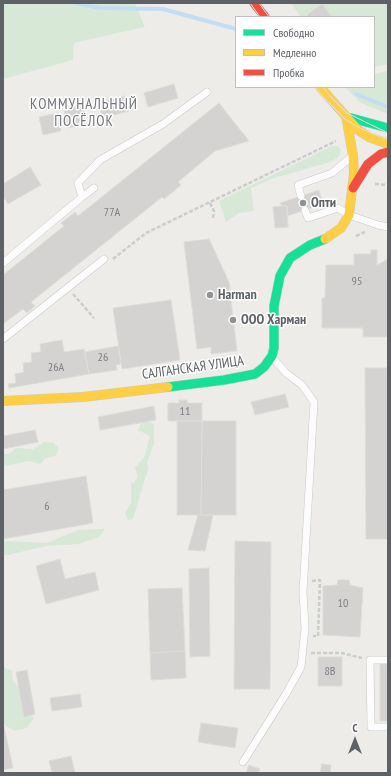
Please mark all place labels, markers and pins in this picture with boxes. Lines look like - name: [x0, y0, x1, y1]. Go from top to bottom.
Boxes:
- place label: Опти: [311, 195, 336, 211]
- marker: Опти: [298, 198, 308, 208]
- place label: Harman: [218, 287, 257, 303]
- marker: Harman: [205, 290, 215, 300]
- place label: ООО Харман: [241, 312, 306, 328]
- marker: ООО Харман: [228, 315, 238, 325]

